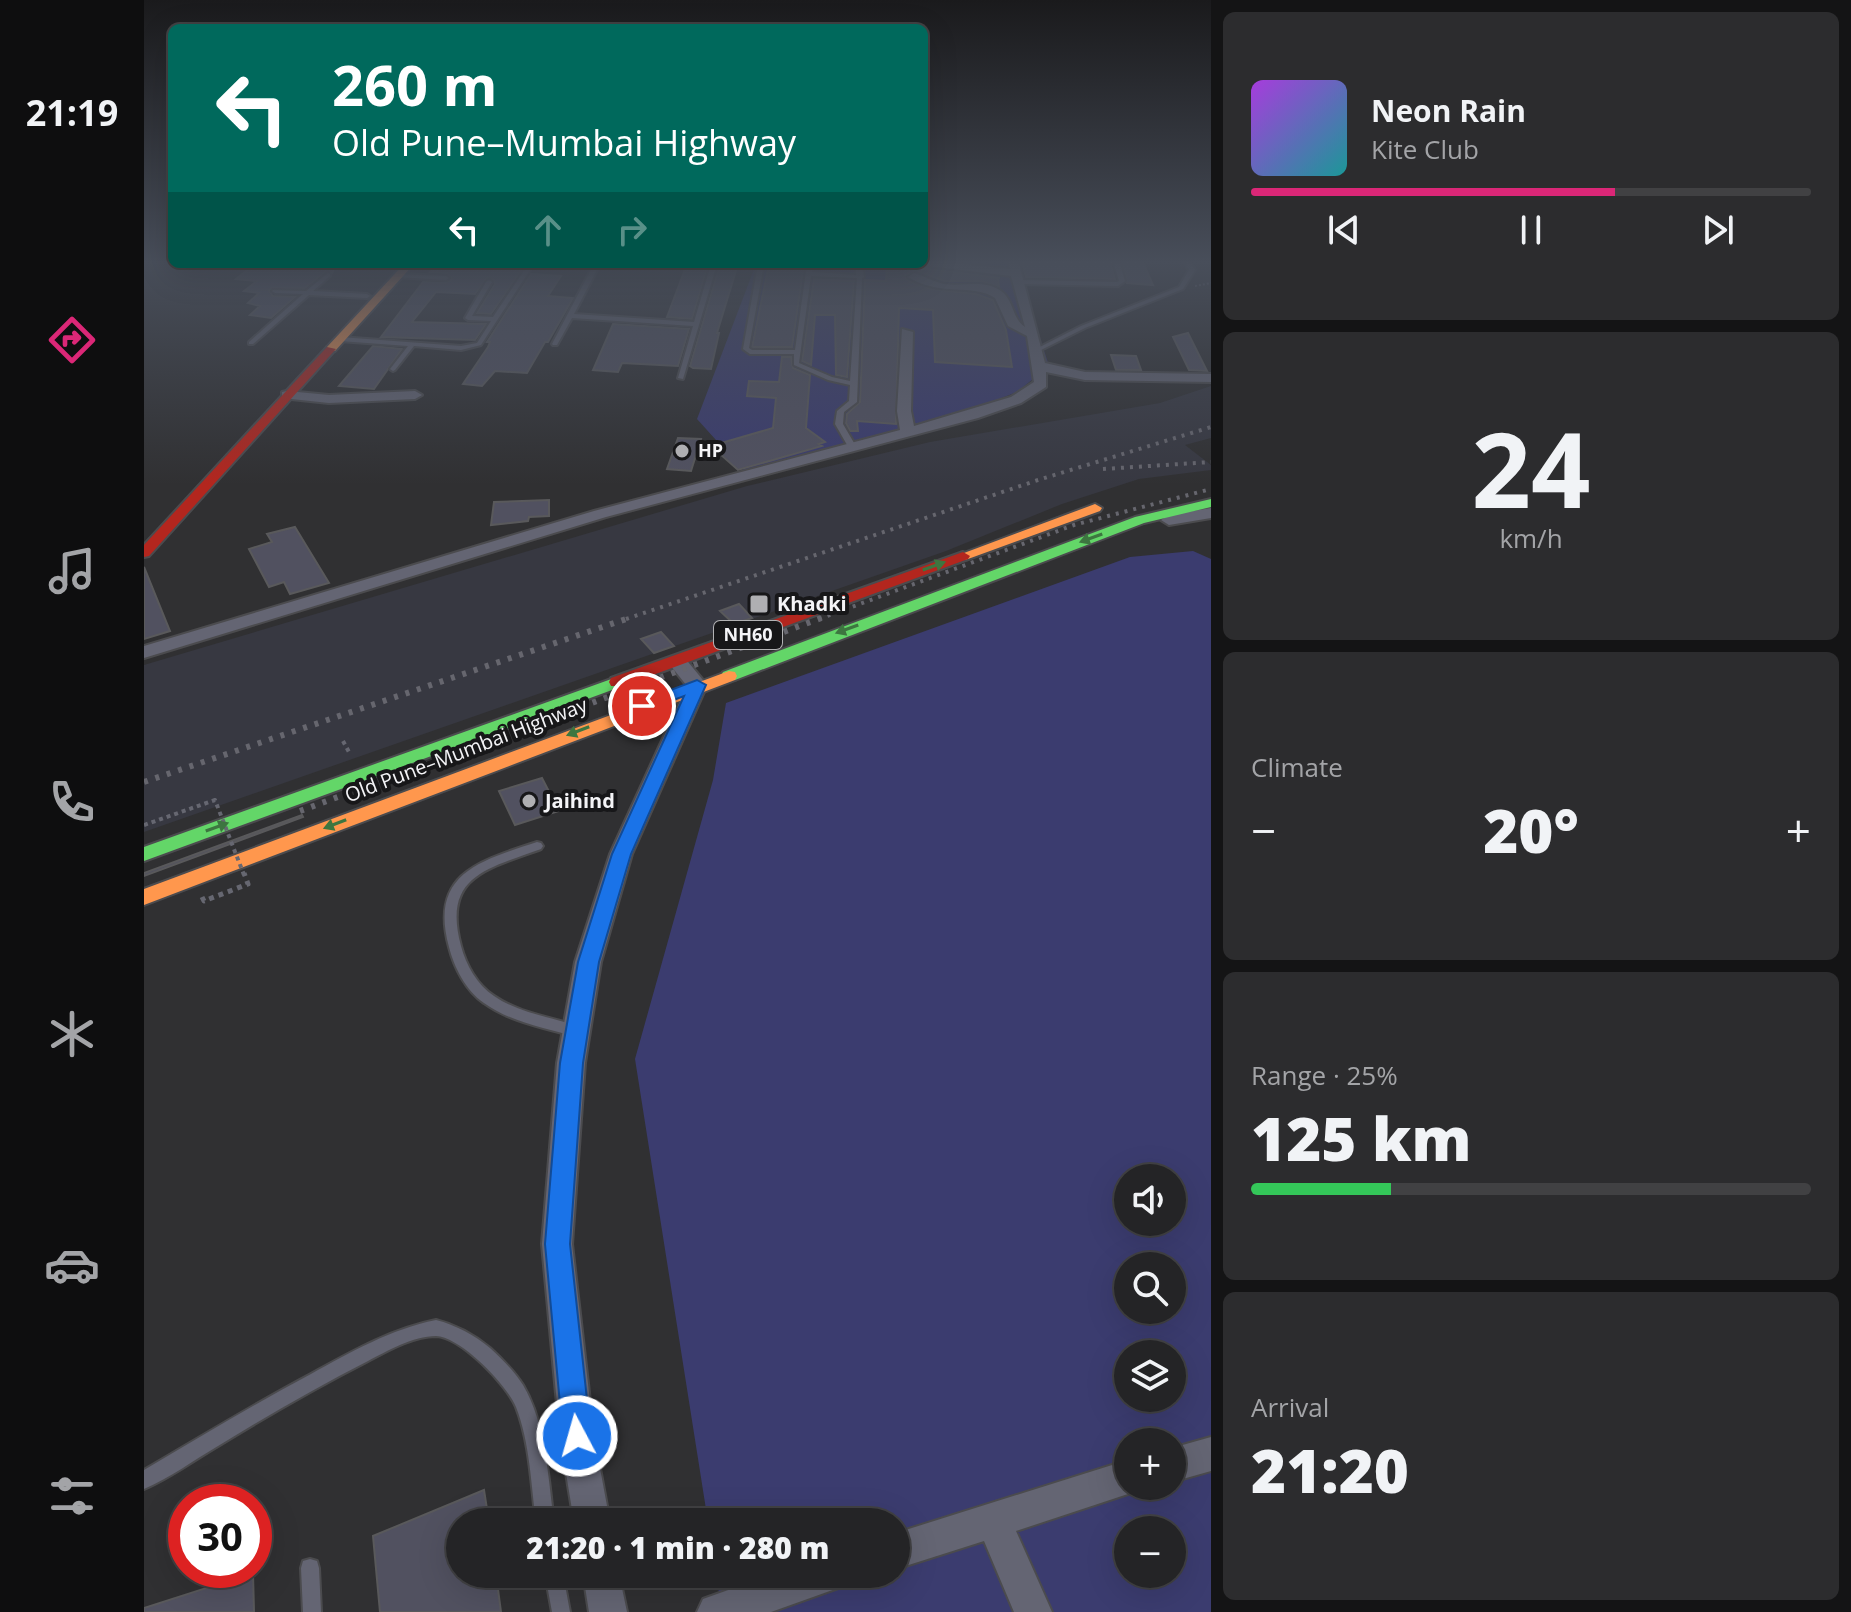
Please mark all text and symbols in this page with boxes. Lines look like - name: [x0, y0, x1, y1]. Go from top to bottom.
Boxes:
- text: 260 m: [332, 46, 498, 122]
- icon: left: [200, 56, 304, 160]
- text: 21:19: [26, 88, 118, 137]
- text: Neon Rain: [1371, 90, 1526, 131]
- text: Old Pune–Mumbai Highway: [332, 118, 796, 167]
- text: Kite Club: [1371, 131, 1479, 167]
- icon: left: [442, 208, 486, 252]
- icon: ahead: [526, 208, 570, 252]
- icon: right: [610, 208, 654, 252]
- icon: previous: [1322, 208, 1366, 252]
- icon: pause: [1509, 208, 1553, 252]
- icon: next: [1696, 208, 1740, 252]
- icon: directions: [44, 312, 100, 368]
- text: 24: [1472, 397, 1590, 538]
- place label: HP: [698, 438, 723, 462]
- marker: HP: [673, 442, 691, 460]
- text: km/h: [1499, 520, 1563, 556]
- one-way arrow: [1078, 532, 1102, 545]
- icon: music: [44, 543, 100, 599]
- one-way arrow: [922, 559, 946, 572]
- place label: Khadki: [777, 590, 847, 617]
- marker: Khadki: [748, 593, 770, 615]
- road number: NH60: [714, 621, 782, 649]
- one-way arrow: [835, 623, 859, 636]
- pin: [608, 672, 676, 740]
- icon: arrive: [620, 684, 664, 728]
- street label: Old Pune–Mumbai Highway: [341, 690, 592, 808]
- one-way arrow: [566, 725, 590, 738]
- text: Climate: [1251, 749, 1343, 785]
- icon: phone: [44, 774, 100, 830]
- place label: Jaihind: [543, 787, 615, 814]
- text: 20°: [1483, 789, 1579, 871]
- marker: Jaihind: [520, 792, 538, 810]
- text: −: [1251, 800, 1276, 860]
- text: +: [1786, 800, 1811, 860]
- one-way arrow: [323, 818, 347, 831]
- one-way arrow: [205, 820, 229, 833]
- icon: climate: [44, 1006, 100, 1062]
- text: Range · 25%: [1251, 1057, 1398, 1093]
- text: 125 km: [1251, 1097, 1472, 1179]
- map controls: [1114, 1164, 1186, 1588]
- button: sound: [1114, 1164, 1186, 1236]
- icon: car: [44, 1237, 100, 1293]
- button: search: [1114, 1252, 1186, 1324]
- button: layers: [1114, 1340, 1186, 1412]
- text: Arrival: [1251, 1389, 1329, 1425]
- position arrow: [535, 1394, 619, 1478]
- button: +: [1114, 1428, 1186, 1500]
- text: 21:20: [1251, 1429, 1409, 1511]
- icon: filters: [44, 1468, 100, 1524]
- speed limit sign: 30: [168, 1484, 272, 1588]
- button: −: [1114, 1516, 1186, 1588]
- text: 21:20 · 1 min · 280 m: [526, 1527, 830, 1568]

